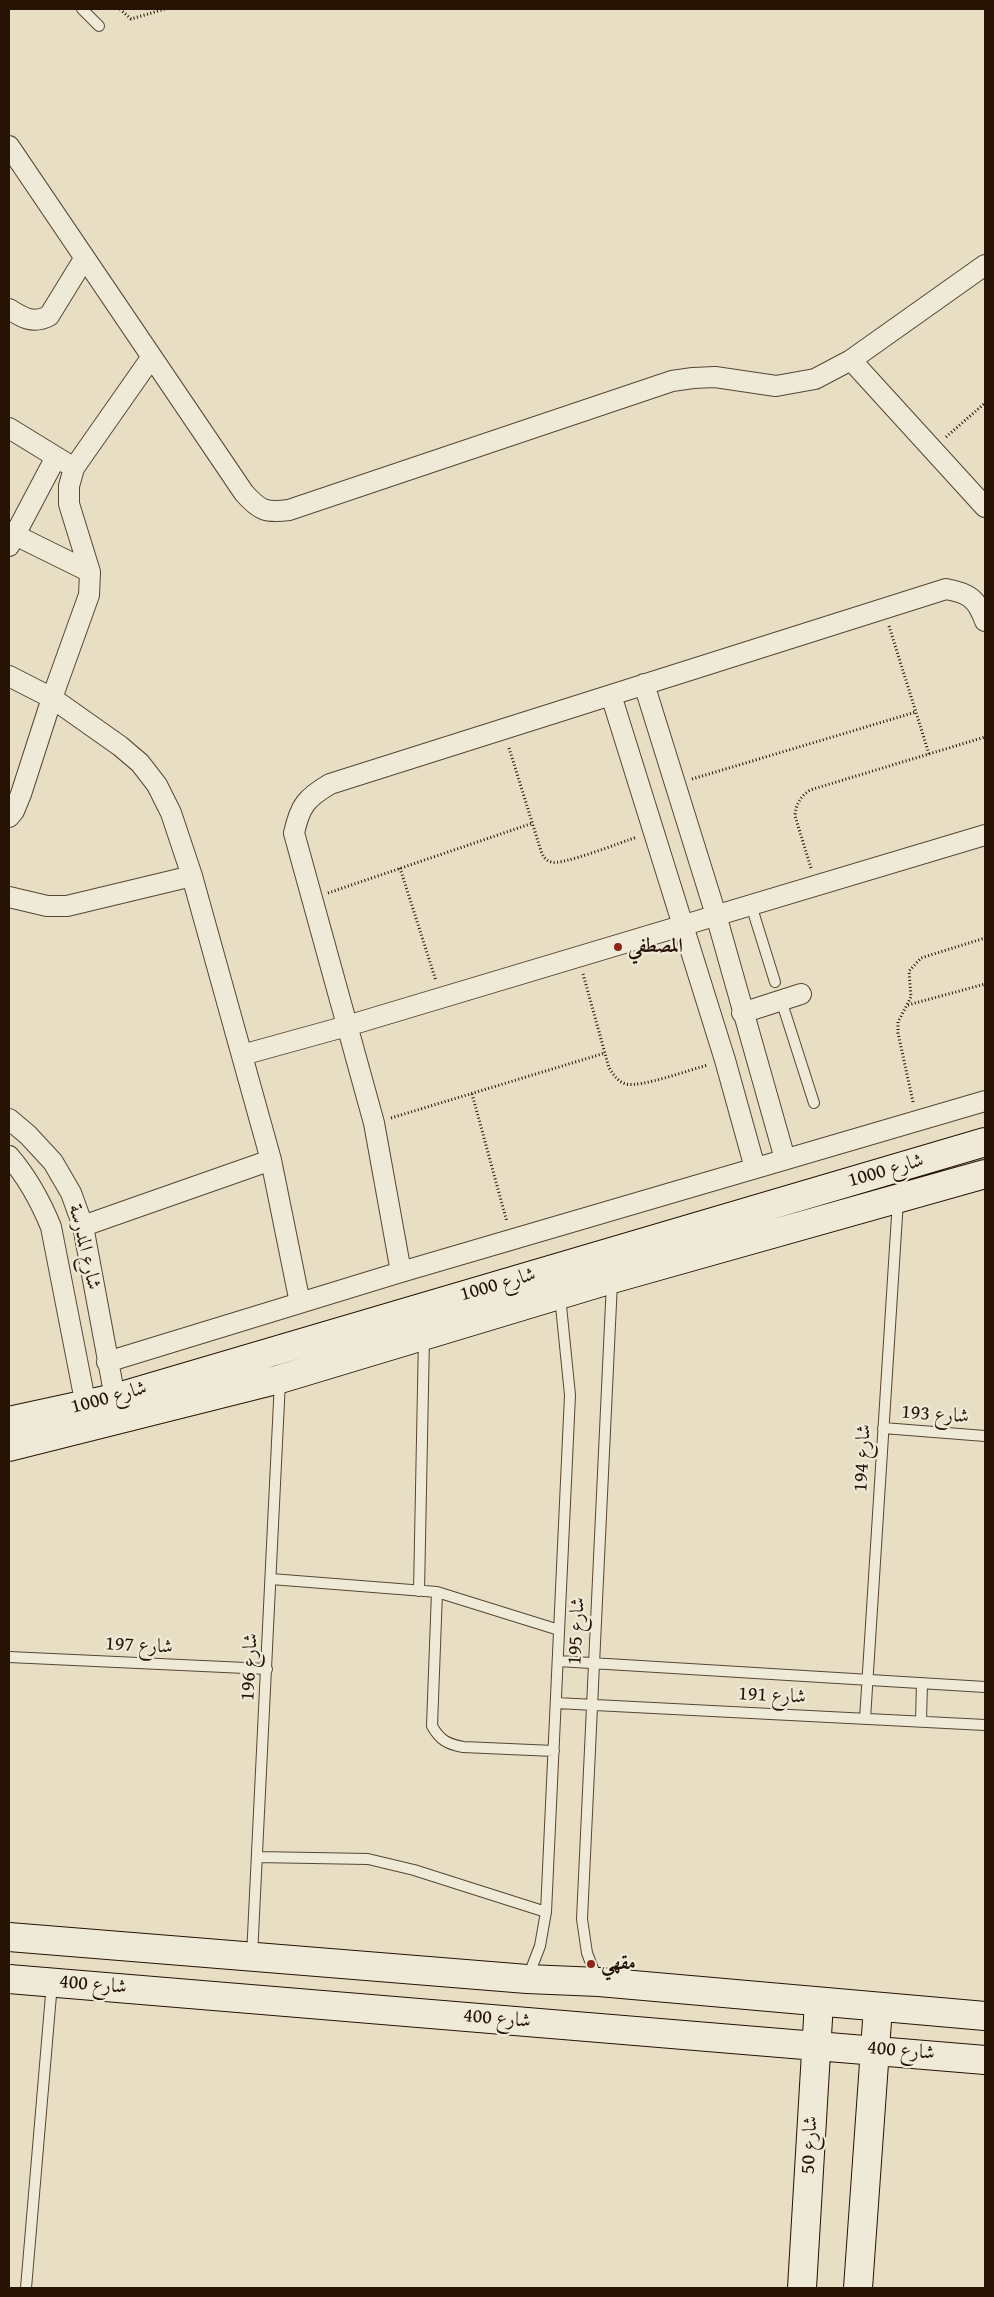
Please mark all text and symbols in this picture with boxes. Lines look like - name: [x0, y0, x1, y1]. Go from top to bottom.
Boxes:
- place label: المصطفي: [628, 935, 683, 959]
- marker: المصطفي: [612, 941, 624, 953]
- street label: شارع 1000: [845, 1149, 927, 1193]
- street label: شارع المدرسة: [63, 1202, 105, 1292]
- street label: شارع 1000: [457, 1263, 539, 1307]
- street label: شارع 1000: [68, 1376, 150, 1420]
- street label: شارع 193: [900, 1401, 970, 1429]
- street label: شارع 194: [849, 1423, 877, 1493]
- street label: شارع 195: [563, 1596, 591, 1666]
- street label: شارع 197: [104, 1632, 174, 1660]
- street label: شارع 196: [236, 1632, 264, 1702]
- street label: شارع 191: [737, 1682, 807, 1710]
- place label: مقهي: [601, 1952, 636, 1976]
- marker: مقهي: [585, 1958, 597, 1970]
- street label: شارع 400: [58, 1970, 128, 2000]
- street label: شارع 400: [462, 2004, 532, 2034]
- street label: شارع 400: [866, 2036, 936, 2066]
- street label: شارع 50: [796, 2115, 824, 2175]

